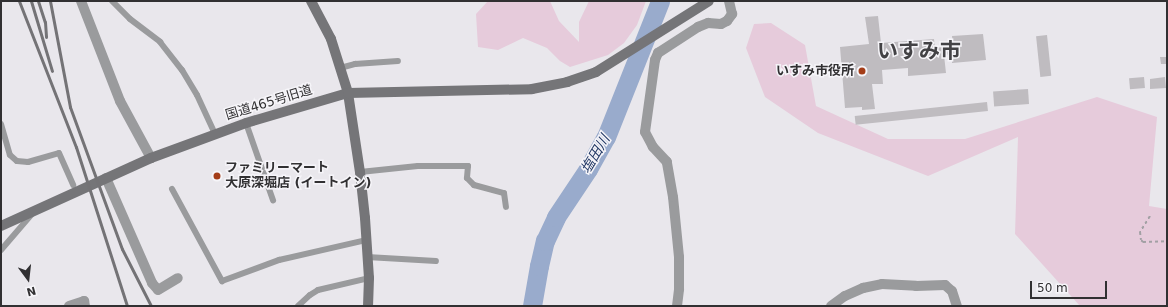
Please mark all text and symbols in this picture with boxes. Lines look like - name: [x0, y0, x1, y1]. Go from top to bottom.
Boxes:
- district label: いすみ市: [877, 38, 961, 64]
- place label: いすみ市役所: [776, 63, 854, 79]
- marker: いすみ市役所: [857, 66, 867, 76]
- street label: 国道465号旧道: [224, 82, 314, 124]
- water label: 塩田川: [577, 132, 613, 176]
- place label: ファミリーマート 大原深堀店 (イートイン): [225, 161, 371, 192]
- marker: ファミリーマート 大原深堀店 (イートイン): [212, 171, 222, 181]
- north arrow: [8, 259, 48, 299]
- scale bar: [1032, 273, 1109, 299]
- text: 50 m: [1037, 281, 1068, 295]
- text: N: [25, 284, 37, 299]

